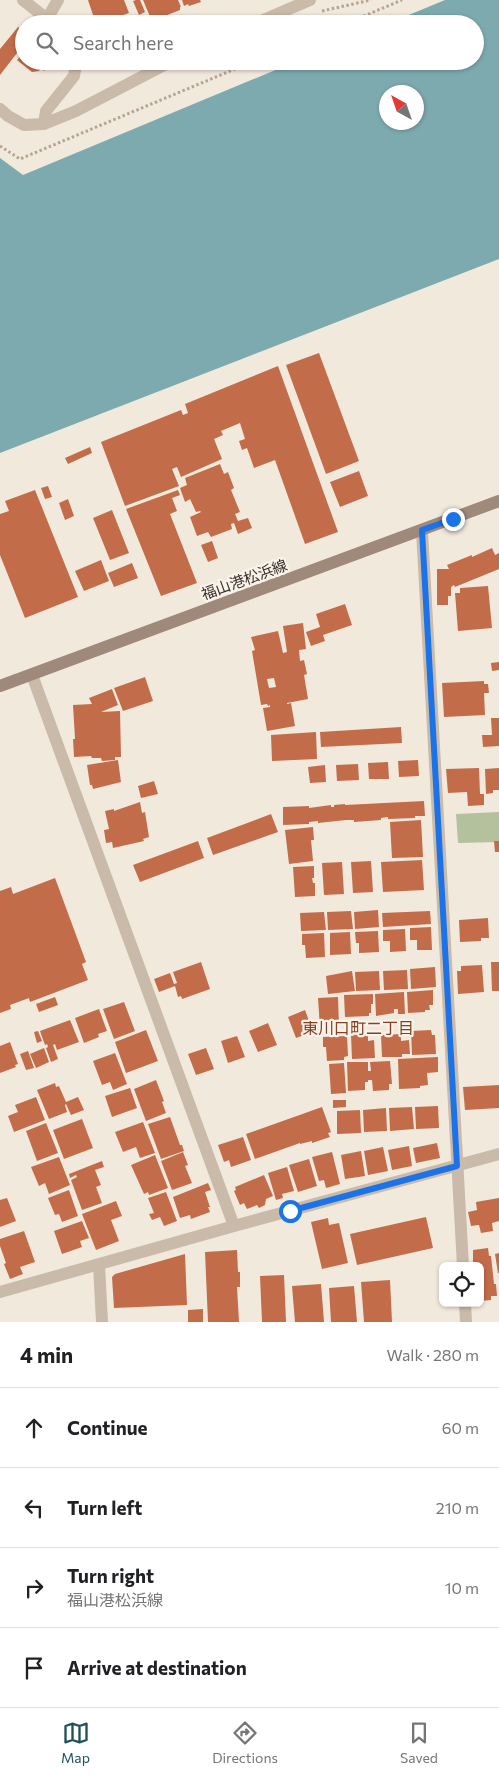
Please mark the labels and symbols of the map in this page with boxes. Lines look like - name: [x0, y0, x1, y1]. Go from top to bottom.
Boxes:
- north arrow: [379, 85, 424, 130]
- route end: [442, 508, 465, 531]
- street label: 福山港松浜線: [199, 555, 289, 603]
- district label: 東川口町二丁目: [302, 1018, 414, 1037]
- route start: [279, 1200, 302, 1223]

